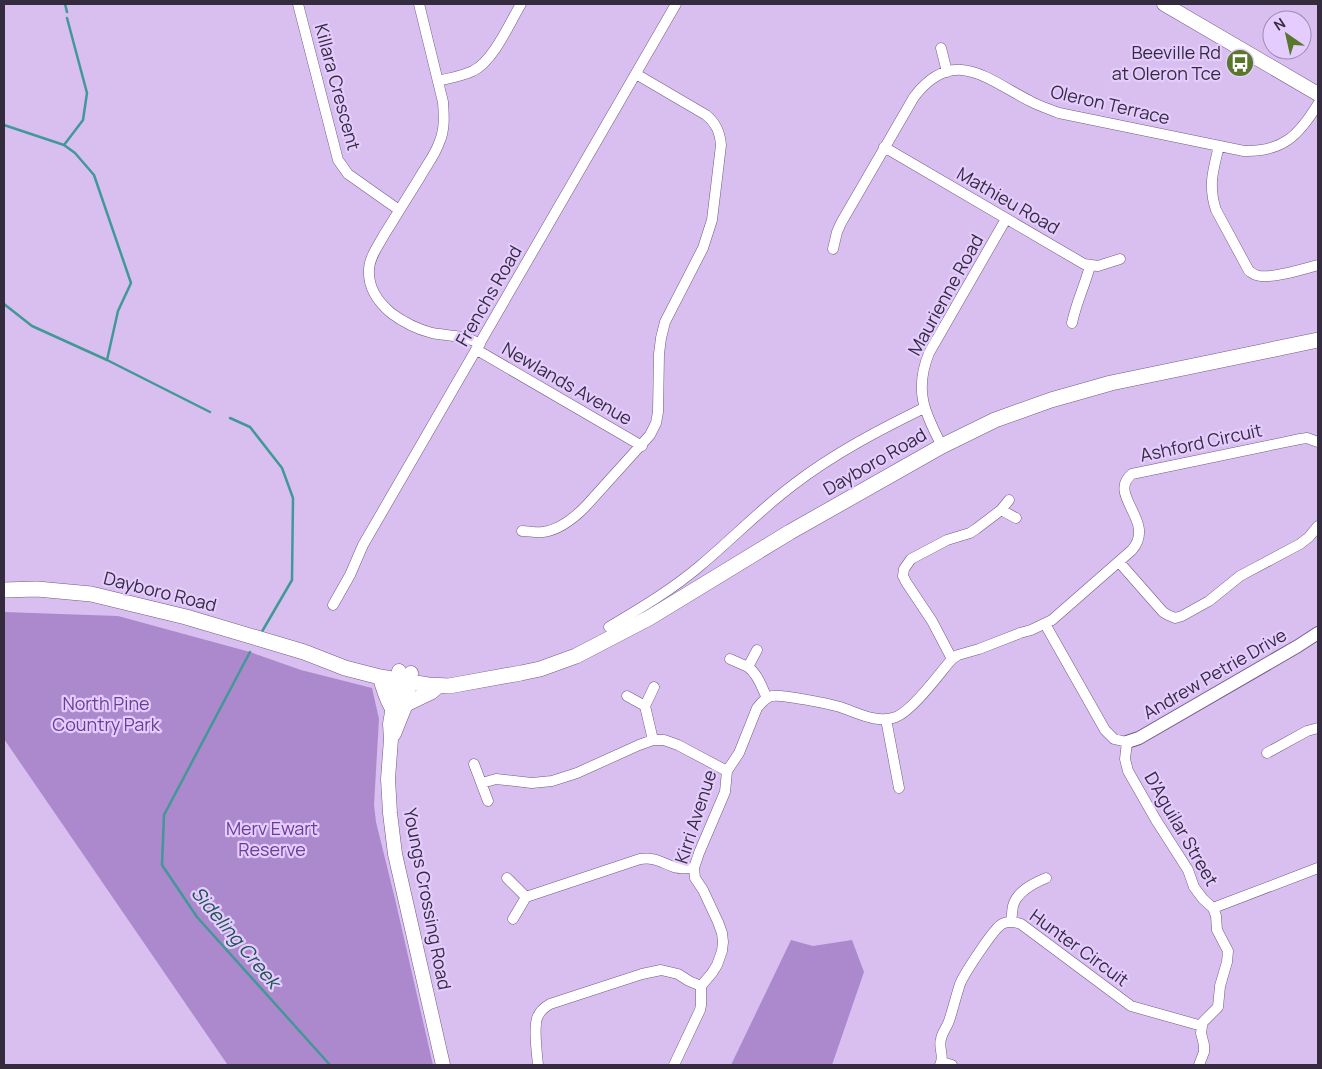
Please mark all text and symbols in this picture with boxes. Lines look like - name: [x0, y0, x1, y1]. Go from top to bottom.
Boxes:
- north arrow: [1262, 10, 1312, 60]
- text: N: [1270, 13, 1289, 34]
- street label: Killara Crescent: [310, 21, 366, 153]
- place label: Beeville Rd at Oleron Tce: [1112, 40, 1221, 85]
- bus stop icon: Beeville Rd at Oleron Tce: [1225, 48, 1255, 78]
- street label: Oleron Terrace: [1048, 79, 1172, 129]
- street label: Mathieu Road: [953, 161, 1064, 239]
- street label: Maurienne Road: [902, 230, 988, 359]
- street label: Frenchs Road: [450, 241, 527, 350]
- street label: Newlands Avenue: [498, 336, 637, 430]
- street label: Ashford Circuit: [1138, 417, 1264, 467]
- street label: Dayboro Road: [818, 422, 931, 500]
- street label: Dayboro Road: [101, 565, 219, 617]
- street label: Andrew Petrie Drive: [1138, 622, 1291, 724]
- park label: North Pine Country Park: [52, 691, 161, 736]
- street label: Kirri Avenue: [669, 767, 721, 867]
- street label: D'Aguilar Street: [1140, 767, 1224, 890]
- street label: Youngs Crossing Road: [399, 806, 457, 992]
- park label: Merv Ewart Reserve: [226, 816, 318, 861]
- water label: Sideling Creek: [186, 881, 288, 995]
- street label: Hunter Circuit: [1025, 903, 1134, 991]

